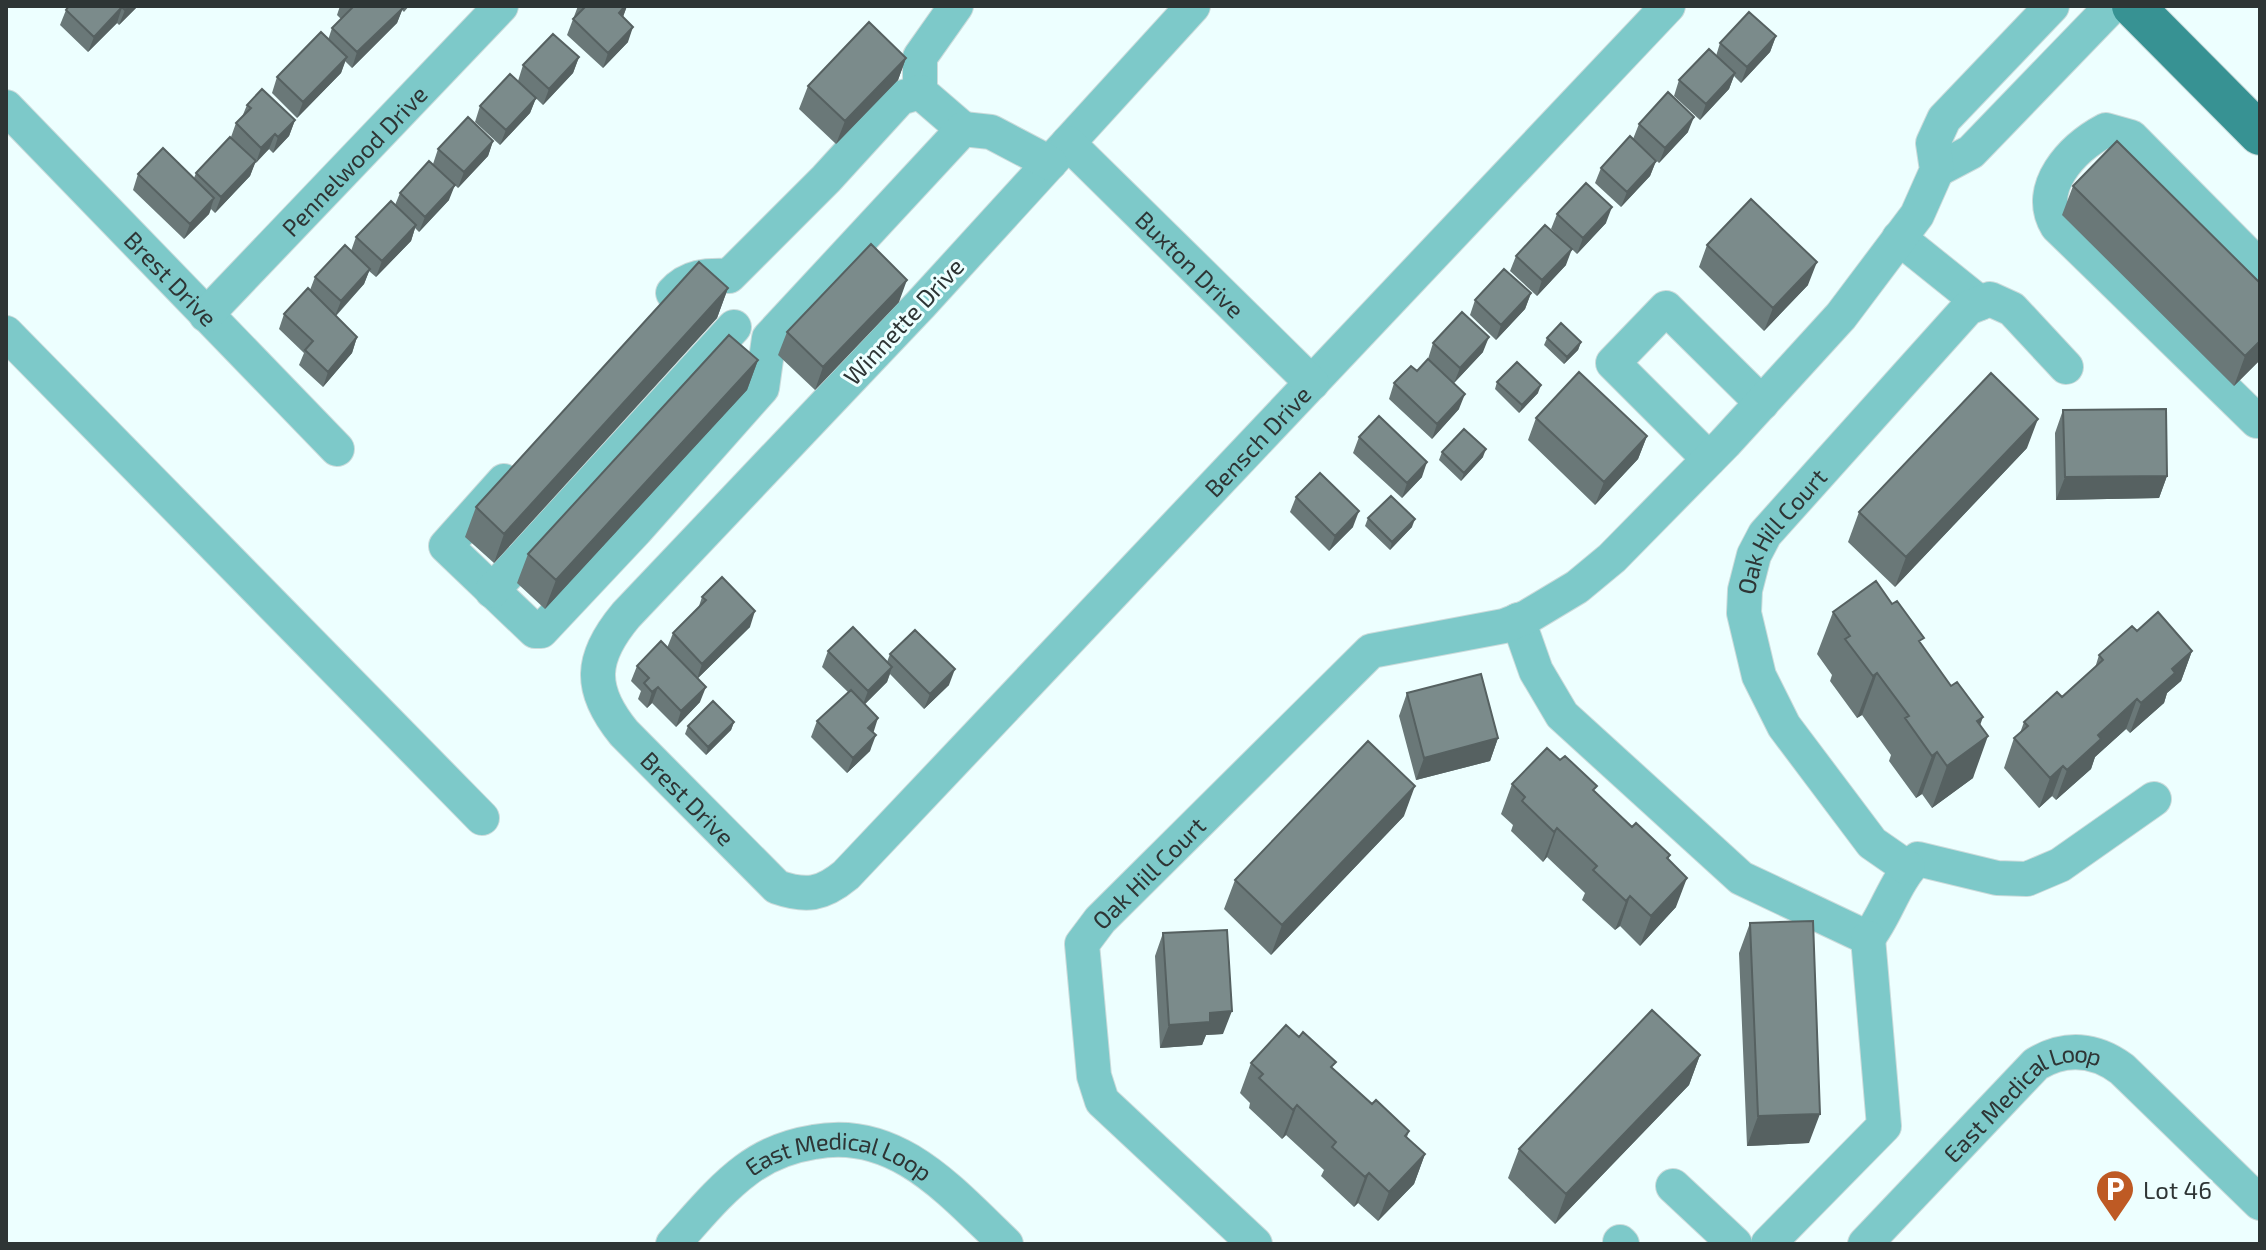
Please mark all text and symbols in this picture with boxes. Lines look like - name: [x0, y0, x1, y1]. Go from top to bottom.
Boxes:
- street label: Pennelwood Drive: [275, 79, 432, 242]
- street label: Buxton Drive: [1130, 204, 1251, 323]
- street label: Brest Drive: [119, 225, 224, 332]
- street label: Winnette Drive: [837, 252, 969, 390]
- street label: Bensch Drive: [1198, 379, 1316, 502]
- street label: Oak Hill Court: [1730, 462, 1832, 597]
- street label: Brest Drive: [636, 745, 741, 851]
- street label: Oak Hill Court: [1086, 810, 1211, 934]
- street label: East Medical Loop: [1937, 1037, 2106, 1167]
- text: East Medical Loop: [739, 1125, 938, 1186]
- street label: East Medical Loop: [739, 1163, 937, 1195]
- parking icon: Lot 46: [2094, 1168, 2136, 1223]
- place label: Lot 46: [2143, 1175, 2212, 1204]

